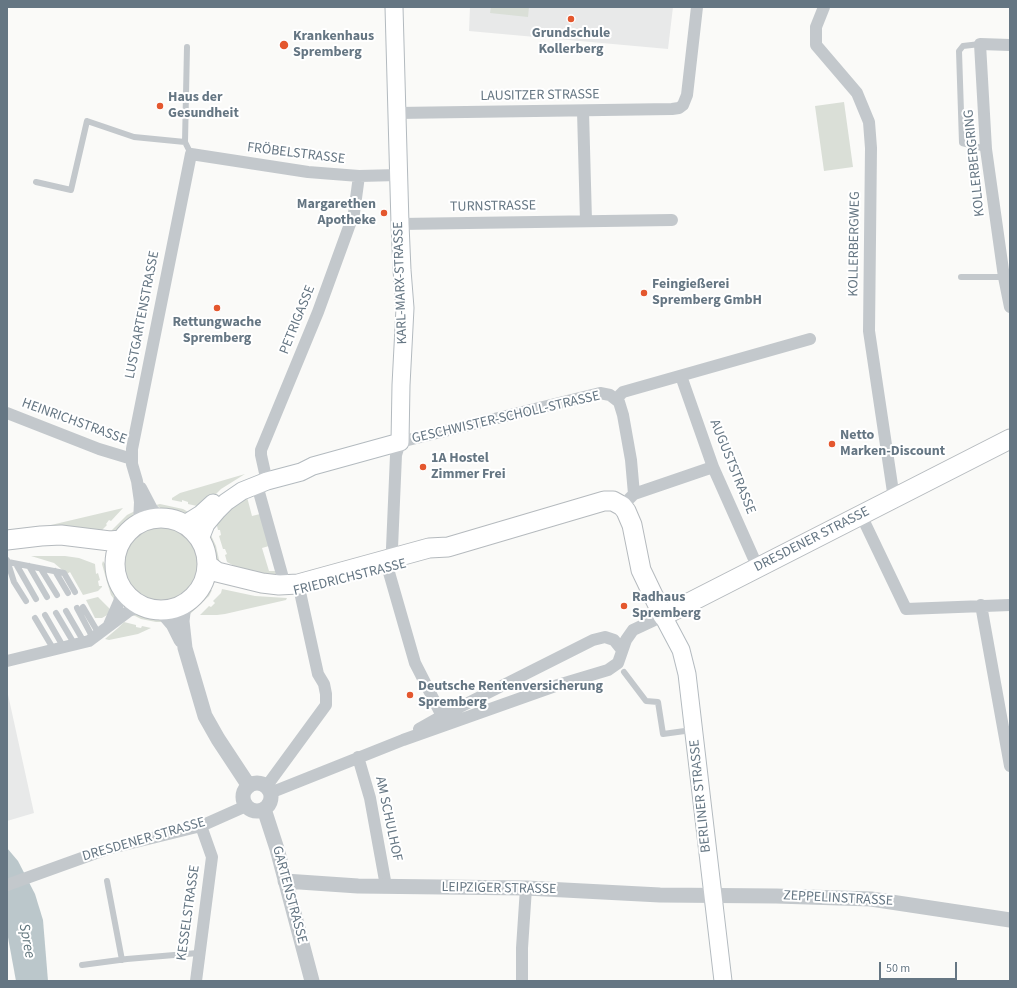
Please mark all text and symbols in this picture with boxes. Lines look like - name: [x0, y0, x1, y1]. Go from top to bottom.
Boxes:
- marker: Grundschule Kollerberg: [566, 14, 576, 24]
- place label: Grundschule Kollerberg: [532, 26, 610, 58]
- place label: Krankenhaus Spremberg: [293, 29, 374, 62]
- marker: Krankenhaus Spremberg: [278, 39, 290, 51]
- street label: LAUSITZER STRASSE: [480, 87, 600, 105]
- place label: Haus der Gesundheit: [168, 90, 239, 122]
- marker: Haus der Gesundheit: [155, 101, 165, 111]
- street label: KOLLERBERGRING: [961, 109, 989, 217]
- street label: FRÖBELSTRASSE: [246, 140, 346, 168]
- street label: KOLLERBERGWEG: [846, 191, 864, 297]
- place label: Margarethen Apotheke: [297, 197, 376, 230]
- street label: TURNSTRASSE: [450, 198, 536, 216]
- marker: Margarethen Apotheke: [379, 208, 389, 218]
- street label: KARL-MARX-STRASSE: [390, 221, 412, 345]
- street label: LUSTGARTENSTRASSE: [122, 250, 164, 380]
- place label: Feingießerei Spremberg GmbH: [652, 277, 762, 310]
- street label: PETRIGASSE: [277, 283, 319, 357]
- marker: Feingießerei Spremberg GmbH: [639, 288, 649, 298]
- marker: Rettungwache Spremberg: [212, 303, 222, 313]
- place label: Rettungwache Spremberg: [172, 315, 262, 348]
- street label: GESCHWISTER-SCHOLL-STRASSE: [410, 388, 602, 448]
- street label: HEINRICHSTRASSE: [19, 395, 129, 449]
- street label: AUGUSTSTRASSE: [705, 417, 759, 517]
- place label: Netto Marken-Discount: [840, 428, 945, 460]
- marker: Netto Marken-Discount: [827, 439, 837, 449]
- place label: 1A Hostel Zimmer Frei: [431, 451, 506, 484]
- marker: 1A Hostel Zimmer Frei: [418, 462, 428, 472]
- street label: DRESDENER STRASSE: [752, 504, 872, 576]
- street label: FRIEDRICHSTRASSE: [292, 556, 408, 600]
- place label: Radhaus Spremberg: [632, 590, 701, 622]
- marker: Radhaus Spremberg: [619, 601, 629, 611]
- place label: Deutsche Rentenversicherung Spremberg: [418, 679, 603, 712]
- marker: Deutsche Rentenversicherung Spremberg: [405, 690, 415, 700]
- street label: BERLINER STRASSE: [687, 739, 715, 853]
- street label: AM SCHULHOF: [371, 775, 405, 863]
- street label: DRESDENER STRASSE: [81, 814, 207, 866]
- street label: GARTENSTRASSE: [268, 844, 310, 946]
- street label: KESSELSTRASSE: [174, 864, 204, 962]
- street label: LEIPZIGER STRASSE: [441, 880, 557, 898]
- street label: ZEPPELINSTRASSE: [783, 888, 893, 910]
- water label: Spree: [14, 922, 38, 960]
- scale bar: [881, 954, 959, 980]
- text: 50 m: [886, 960, 910, 977]

